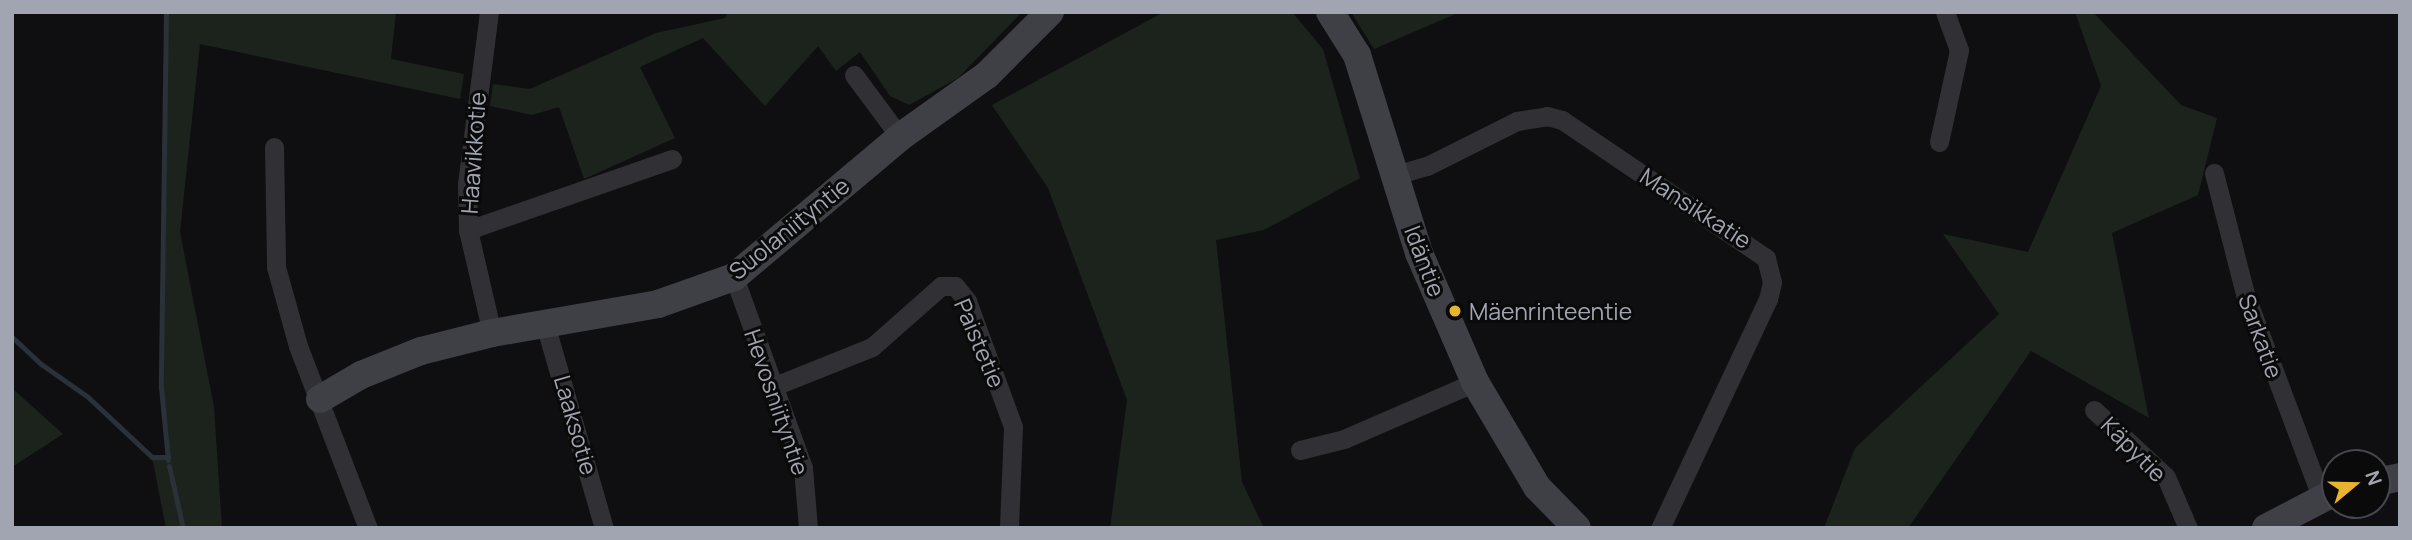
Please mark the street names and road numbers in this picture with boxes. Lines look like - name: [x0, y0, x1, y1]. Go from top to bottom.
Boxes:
- street label: Haavikkotie: [455, 91, 491, 215]
- street label: Mansikkatie: [1635, 162, 1757, 254]
- street label: Suolaniityntie: [723, 171, 855, 285]
- street label: Idäntie: [1399, 222, 1451, 300]
- street label: Sarkatie: [2233, 290, 2289, 382]
- street label: Paistetie: [949, 294, 1011, 392]
- street label: Hevosniityntie: [739, 325, 815, 479]
- street label: Laaksotie: [549, 372, 603, 478]
- street label: Käpytie: [2096, 411, 2172, 487]

